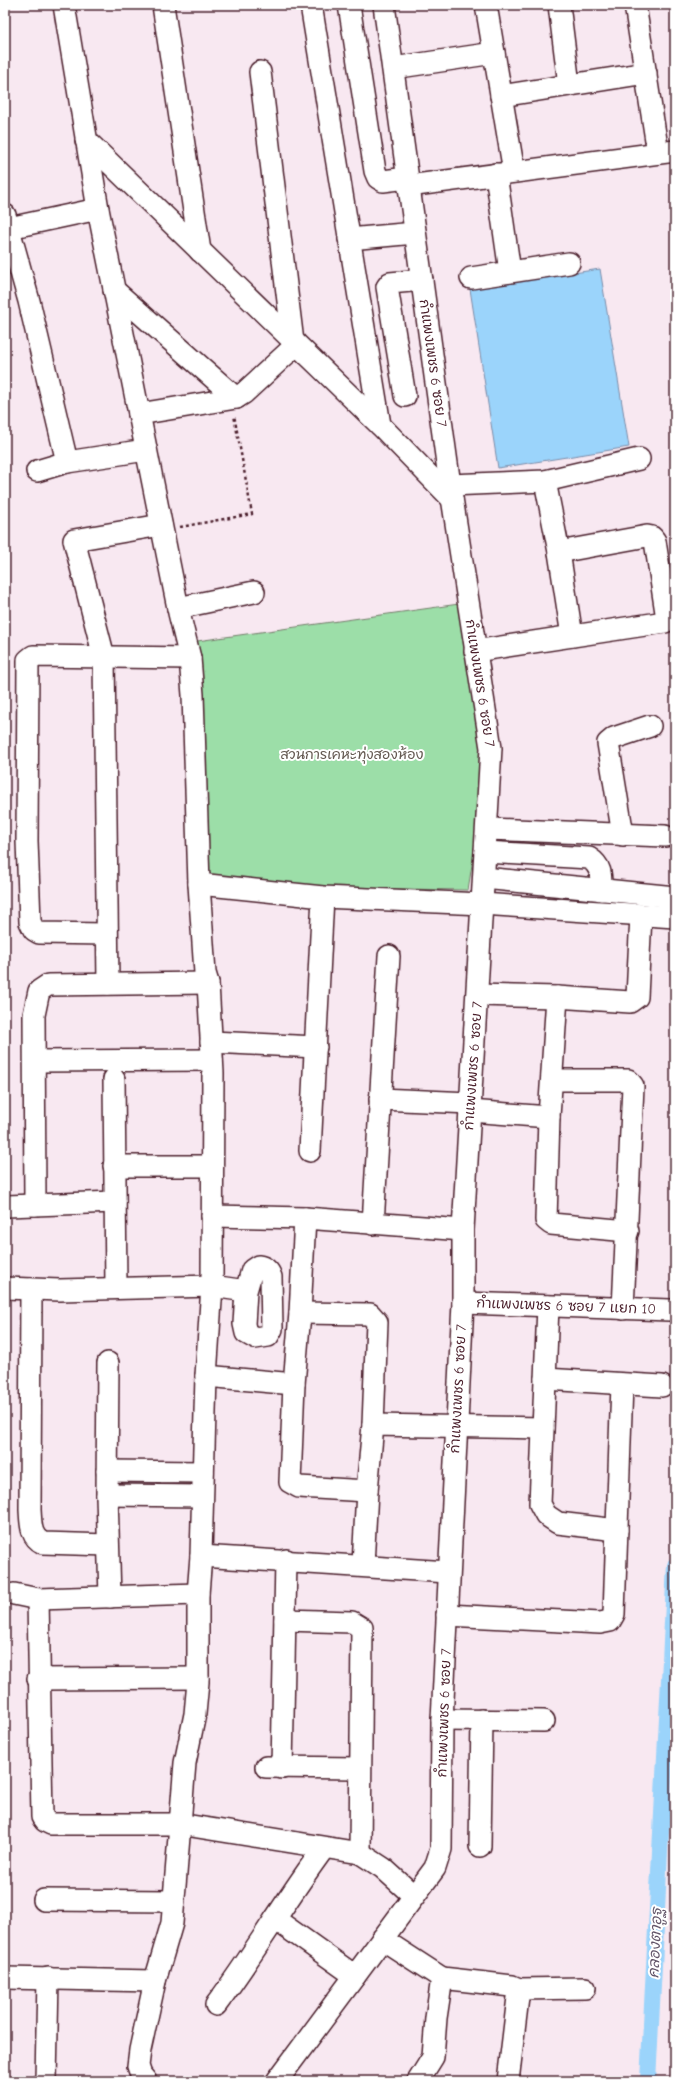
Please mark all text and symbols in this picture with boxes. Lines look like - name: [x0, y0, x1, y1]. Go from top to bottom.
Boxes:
- street label: กำแพงเพชร 6 ซอย 7: [416, 298, 450, 429]
- street label: กำแพงเพชร 6 ซอย 7: [461, 618, 499, 748]
- park label: สวนการเคหะทุ่งสองห้อง: [280, 746, 424, 764]
- street label: กำแพงเพชร 6 ซอย 7: [460, 1001, 486, 1131]
- street label: กำแพงเพชร 6 ซอย 7 แยก 10: [476, 1294, 656, 1318]
- street label: กำแพงเพชร 6 ซอย 7: [446, 1324, 470, 1454]
- street label: กำแพงเพชร 6 ซอย 7: [433, 1648, 455, 1778]
- water label: คลองตาอูฐ: [644, 1905, 668, 1979]

